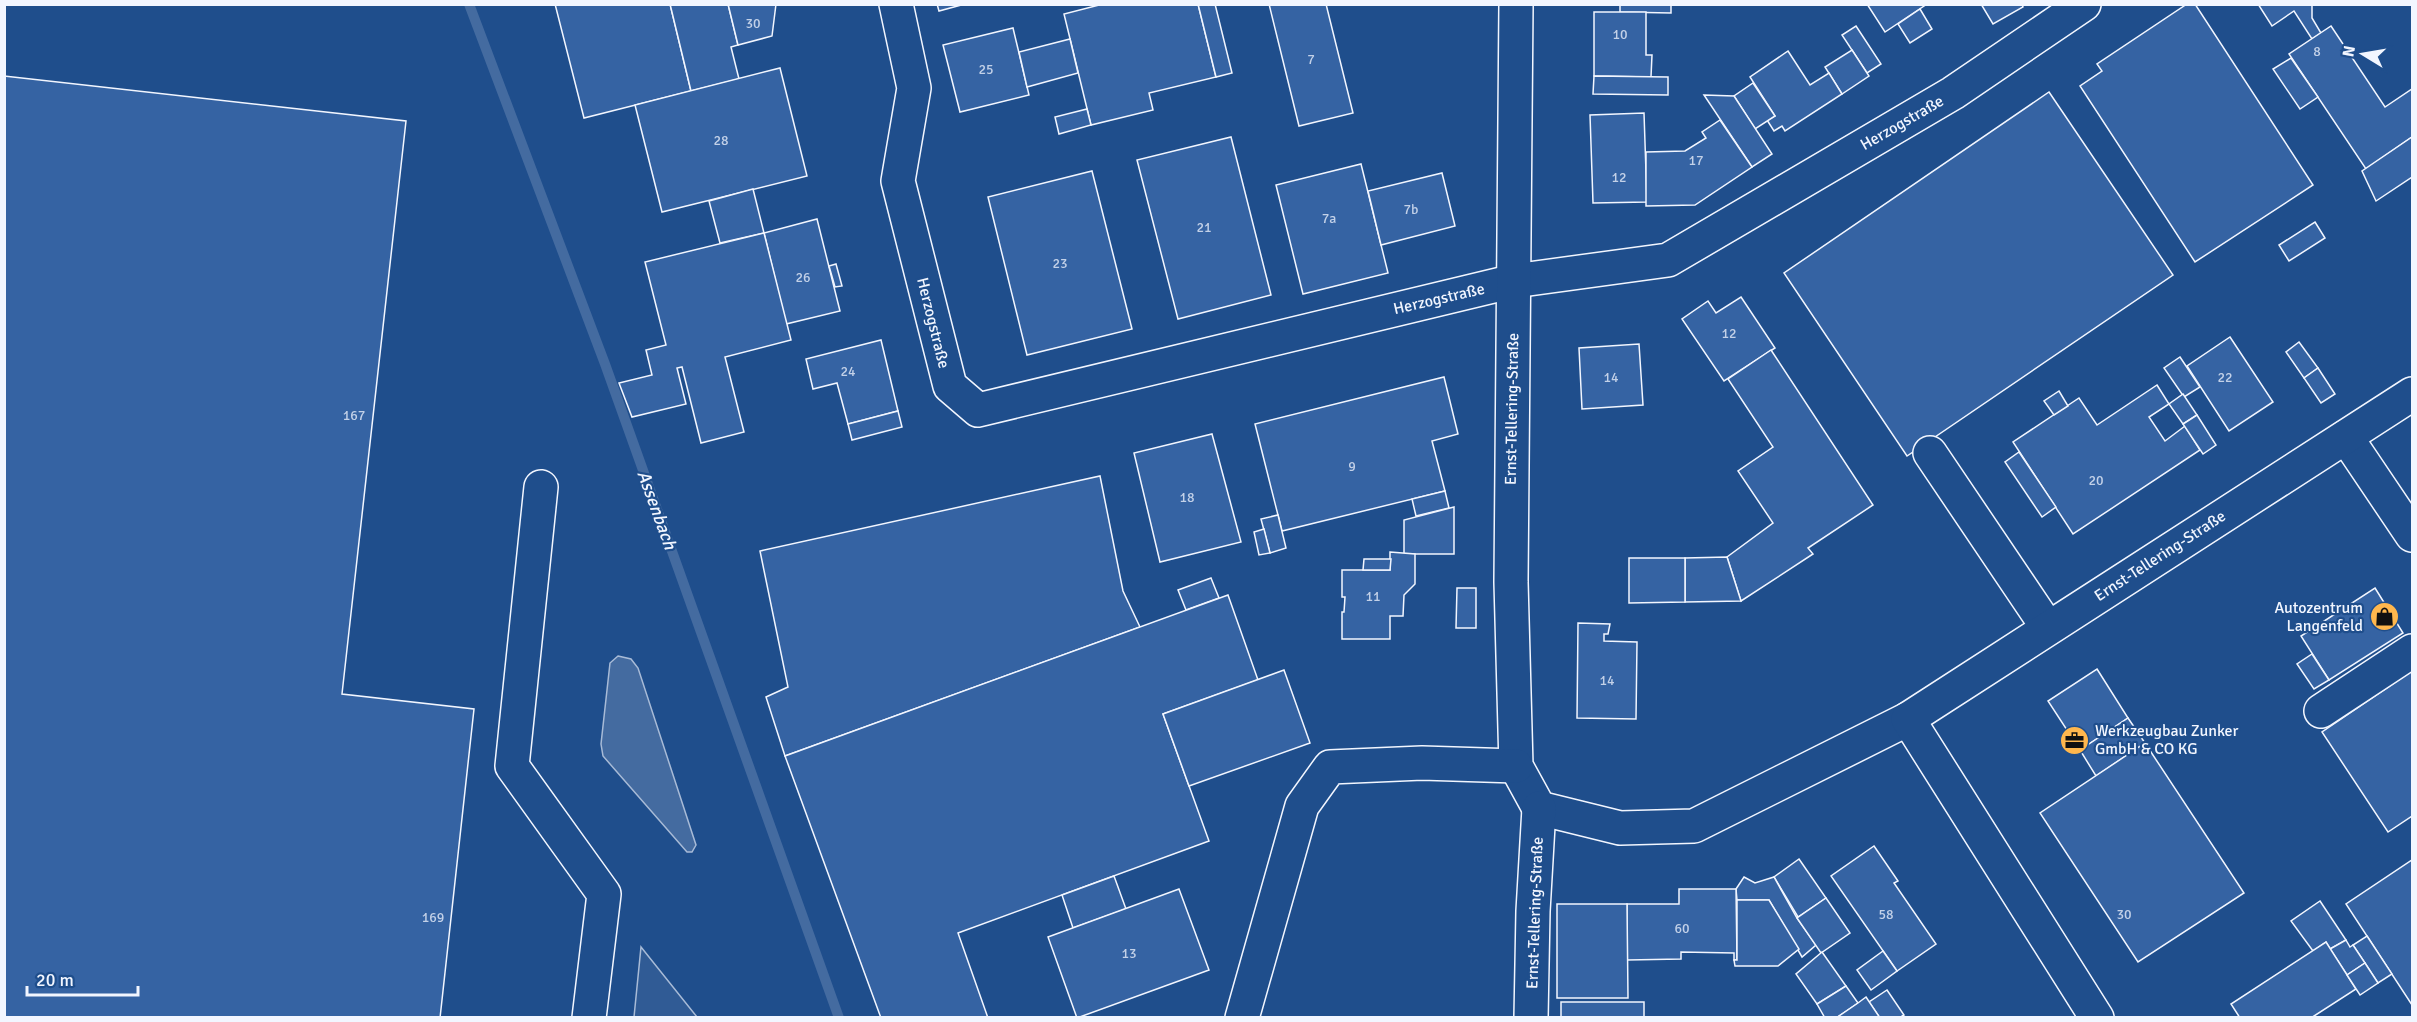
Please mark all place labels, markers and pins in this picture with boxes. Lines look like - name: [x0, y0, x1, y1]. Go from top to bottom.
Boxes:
- place label: Autozentrum Langenfeld: [2274, 598, 2363, 636]
- shop icon: Autozentrum Langenfeld: [2368, 601, 2400, 633]
- place label: Werkzeugbau Zunker GmbH & CO KG: [2095, 721, 2239, 759]
- office icon: Werkzeugbau Zunker GmbH & CO KG: [2058, 724, 2090, 756]

